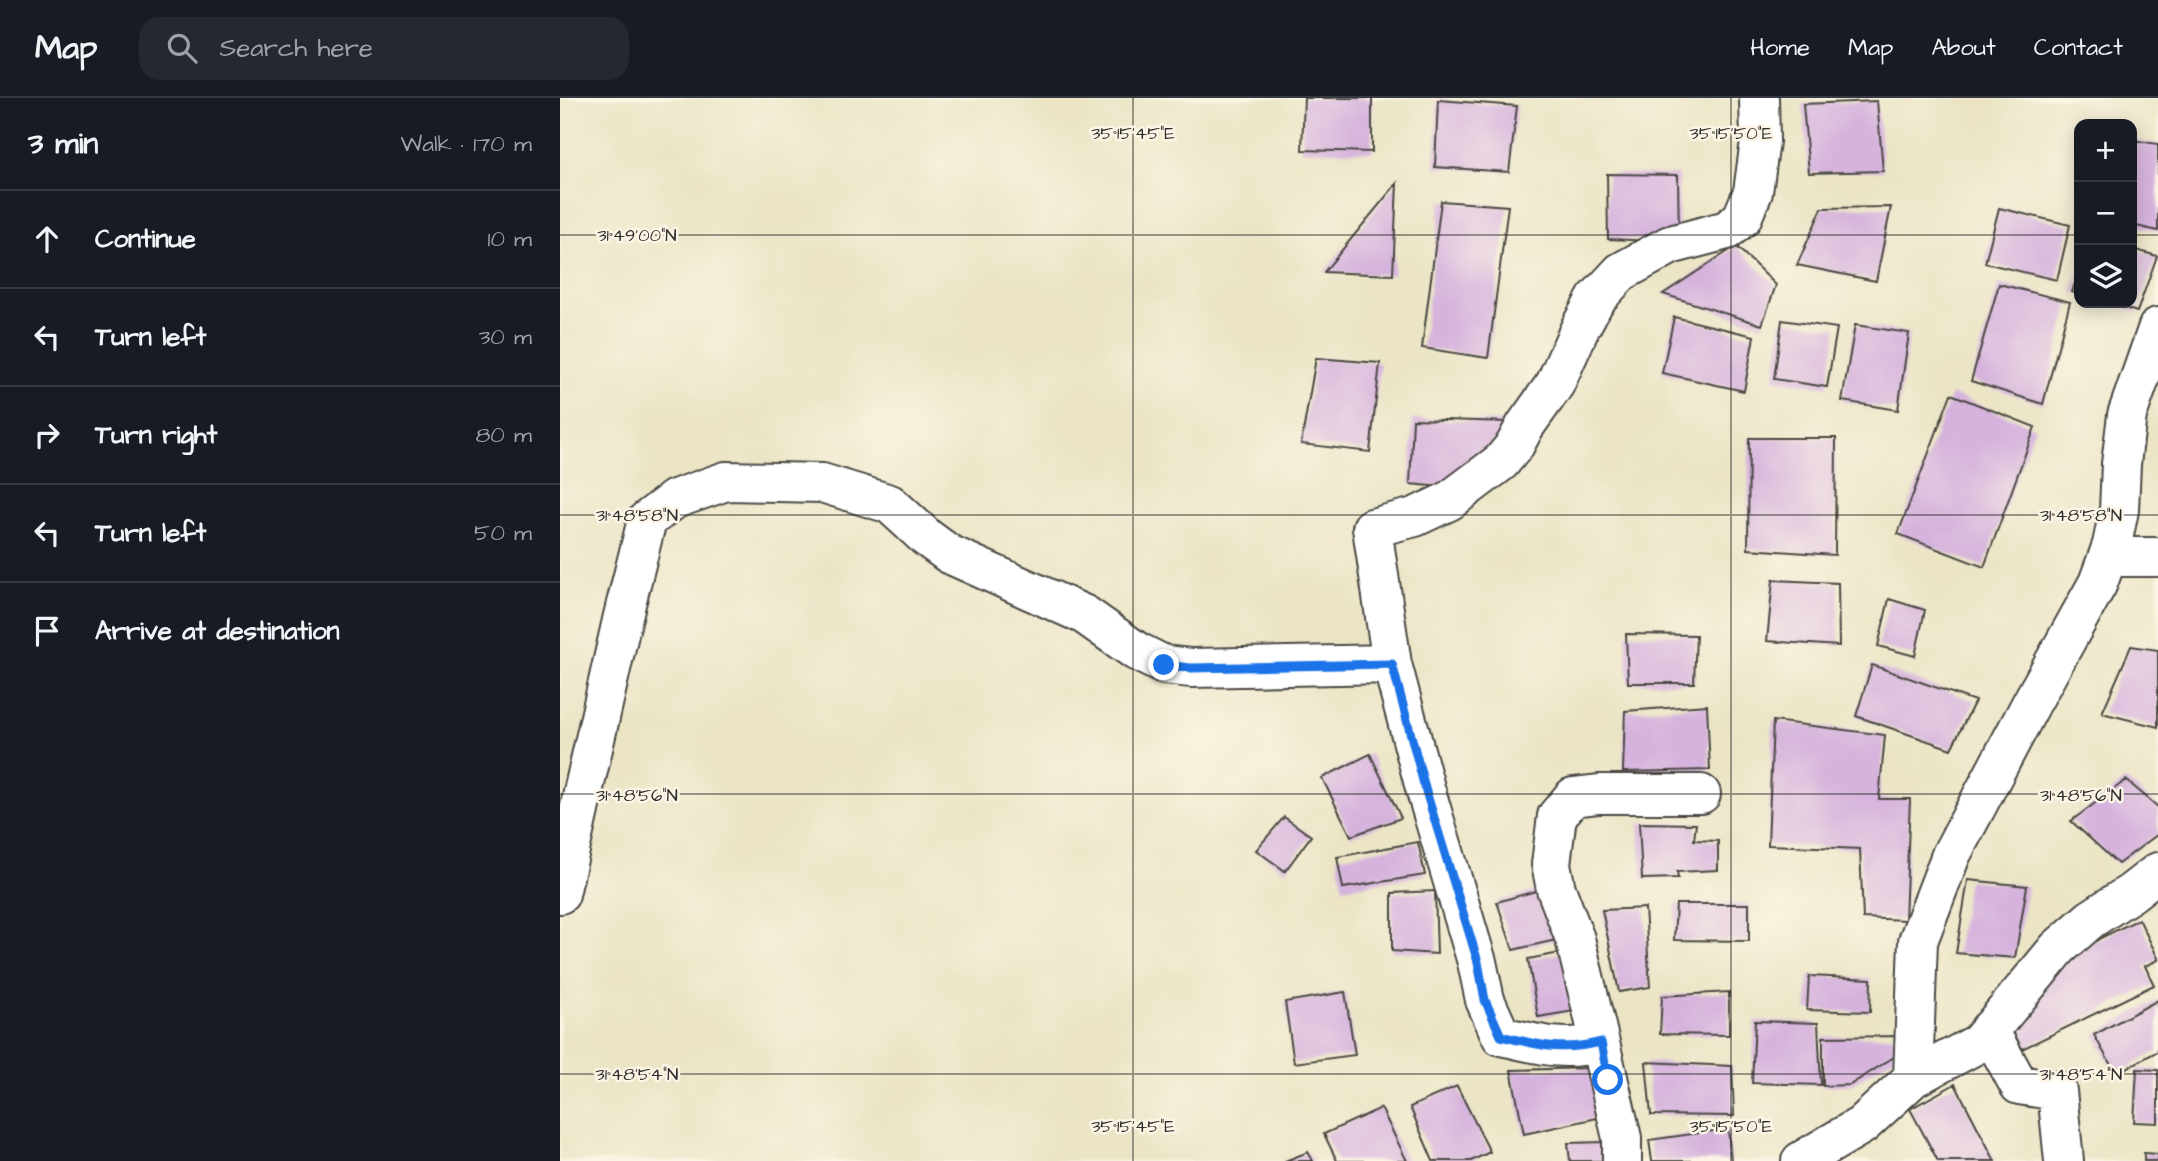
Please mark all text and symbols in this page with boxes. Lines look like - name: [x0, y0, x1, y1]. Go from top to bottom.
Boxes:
- search box: [139, 17, 629, 80]
- text: Map: [35, 25, 97, 71]
- icon: search: [163, 29, 201, 67]
- text: Search here: [219, 30, 373, 66]
- text: Home: [1750, 31, 1810, 65]
- text: Map: [1848, 31, 1893, 65]
- text: About: [1931, 31, 1996, 65]
- text: Contact: [2034, 31, 2123, 65]
- map controls: [2074, 119, 2137, 308]
- button: +: [2074, 119, 2137, 182]
- text: 35°15'45"E: [1091, 121, 1175, 146]
- text: 35°15'50"E: [1690, 121, 1773, 146]
- text: 3 min: [28, 123, 98, 165]
- text: Walk · 170 m: [401, 128, 532, 160]
- button: −: [2074, 182, 2137, 245]
- icon: ahead: [28, 220, 66, 258]
- text: Continue: [95, 221, 196, 257]
- text: 10 m: [487, 223, 532, 255]
- text: 31°49'00"N: [597, 223, 677, 248]
- button: layers: [2074, 245, 2137, 308]
- icon: left: [28, 318, 66, 356]
- text: Turn left: [95, 319, 206, 355]
- text: 30 m: [479, 321, 532, 353]
- icon: right: [28, 416, 66, 454]
- text: Turn right: [95, 417, 217, 453]
- text: 80 m: [475, 419, 532, 451]
- text: 31°48'58"N: [596, 503, 678, 528]
- text: 31°48'58"N: [2040, 503, 2122, 528]
- icon: left: [28, 514, 66, 552]
- text: Turn left: [95, 515, 206, 551]
- text: 50 m: [474, 517, 532, 549]
- icon: arrive: [28, 612, 66, 650]
- text: Arrive at destination: [95, 613, 340, 649]
- route end: [1148, 649, 1179, 680]
- text: 31°48'56"N: [596, 783, 678, 808]
- text: 31°48'56"N: [2040, 783, 2122, 808]
- text: 31°48'54"N: [596, 1062, 678, 1087]
- text: 31°48'54"N: [2040, 1062, 2122, 1087]
- route start: [1592, 1064, 1623, 1095]
- text: 35°15'45"E: [1091, 1114, 1175, 1139]
- text: 35°15'50"E: [1690, 1114, 1773, 1139]

